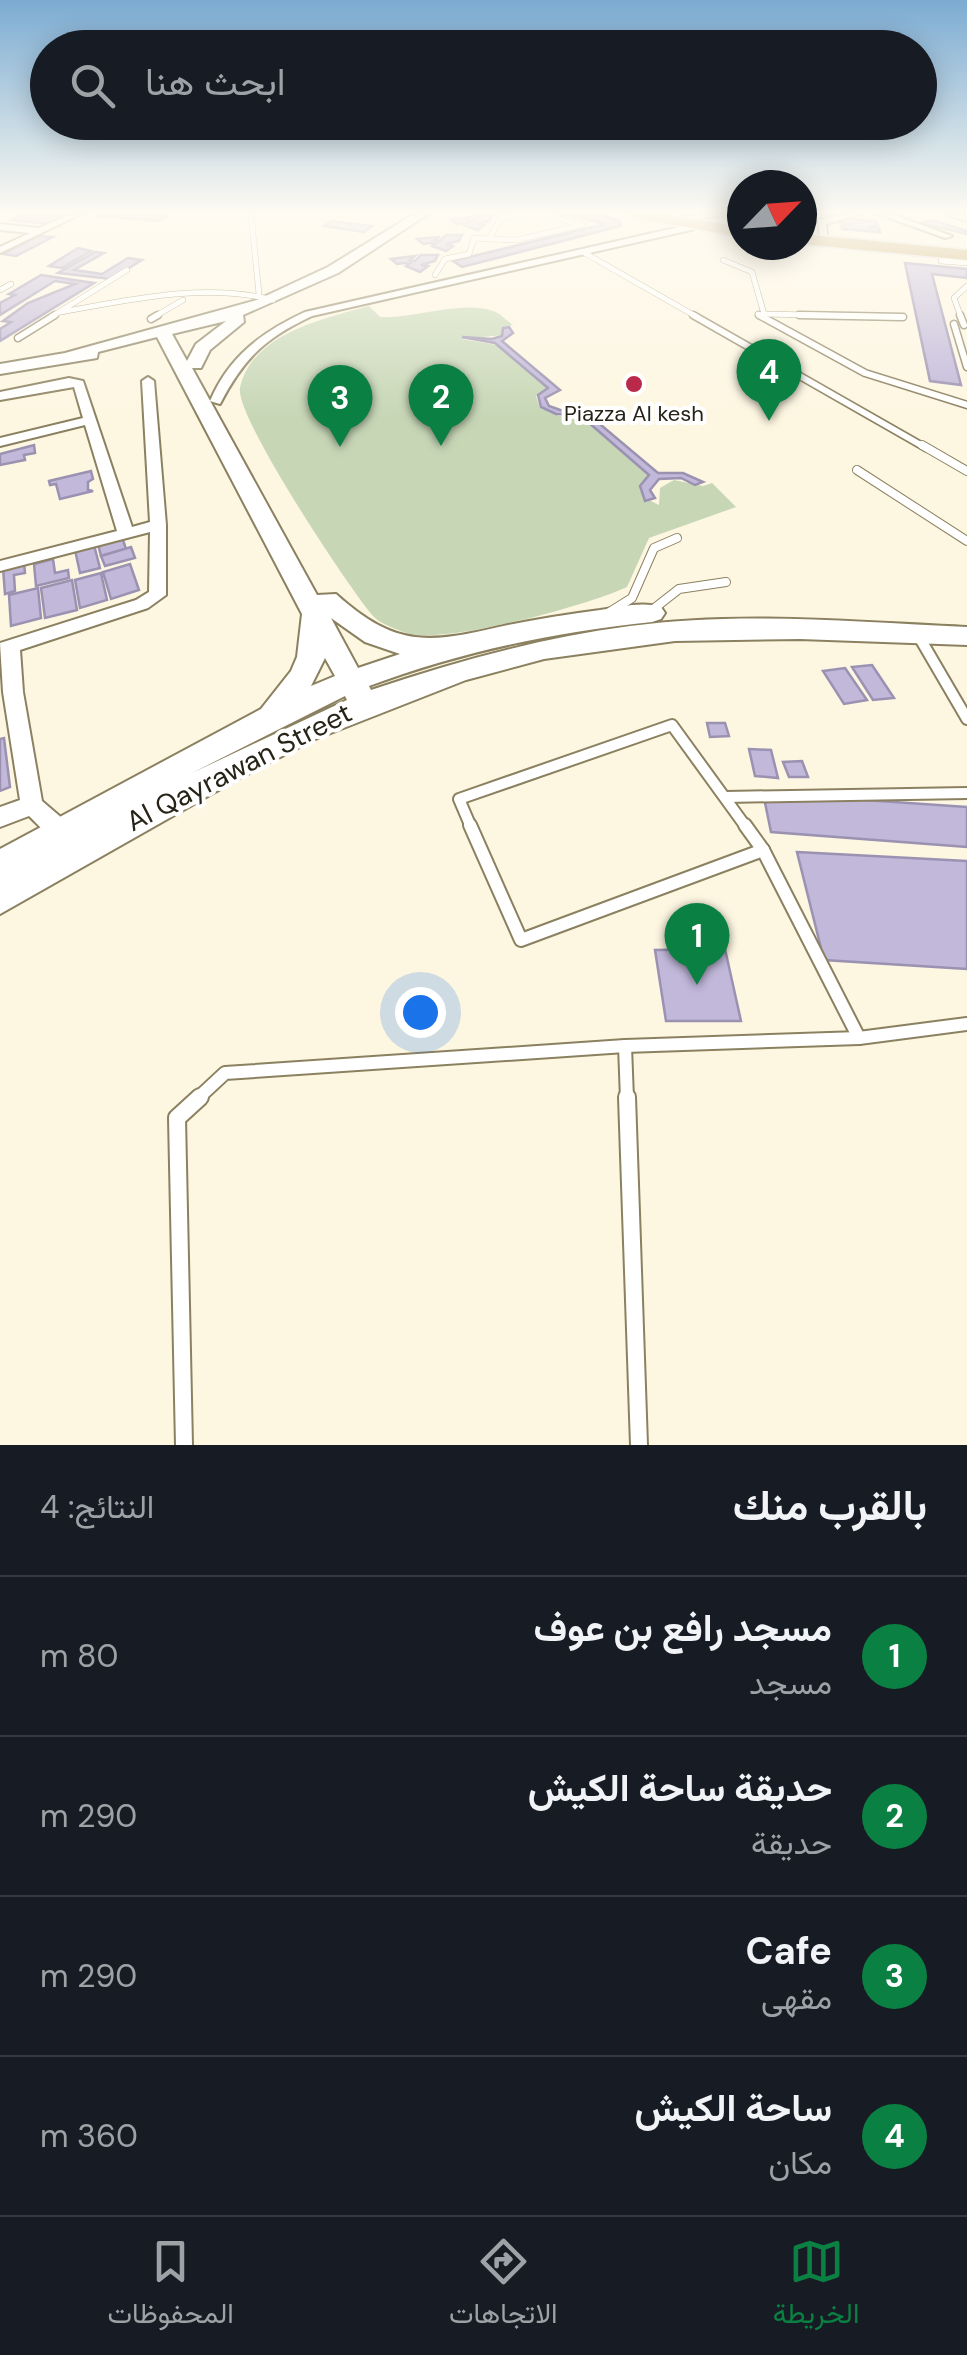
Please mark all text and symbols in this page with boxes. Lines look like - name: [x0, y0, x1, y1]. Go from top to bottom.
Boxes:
- search box: [30, 30, 937, 140]
- text: ابحث هنا: [145, 57, 286, 107]
- icon: search: [65, 58, 120, 113]
- north arrow: [727, 170, 817, 260]
- pin: 4: [736, 338, 802, 421]
- pin: 3: [308, 364, 372, 447]
- pin: 2: [408, 364, 474, 446]
- marker: Piazza Al kesh: [623, 373, 645, 395]
- place label: Piazza Al kesh: [564, 399, 704, 428]
- street label: Al Qayrawan Street: [120, 694, 358, 840]
- pin: 1: [664, 902, 730, 985]
- your location: [395, 987, 446, 1038]
- text: بالقرب منك: [733, 1478, 927, 1533]
- text: النتائج: 4: [40, 1486, 154, 1528]
- text: مسجد رافع بن عوف: [534, 1603, 832, 1653]
- text: 80 m: [40, 1635, 118, 1677]
- text: 1: [889, 1635, 900, 1677]
- text: مسجد: [749, 1662, 832, 1704]
- text: حديقة ساحة الكيش: [528, 1763, 832, 1813]
- text: 290 m: [40, 1795, 137, 1837]
- text: 2: [885, 1795, 904, 1837]
- text: حديقة: [751, 1822, 832, 1864]
- text: Cafe: [745, 1926, 832, 1976]
- text: 290 m: [40, 1955, 137, 1997]
- text: 3: [885, 1955, 904, 1997]
- text: مقهى: [761, 1977, 832, 2019]
- text: ساحة الكيش: [634, 2083, 832, 2133]
- text: 360 m: [40, 2115, 138, 2157]
- text: 4: [884, 2115, 905, 2157]
- text: مكان: [769, 2142, 832, 2184]
- tab: المحفوظات: [108, 2234, 234, 2338]
- tab: الاتجاهات: [449, 2234, 558, 2338]
- tab: الخريطة: [773, 2234, 859, 2338]

